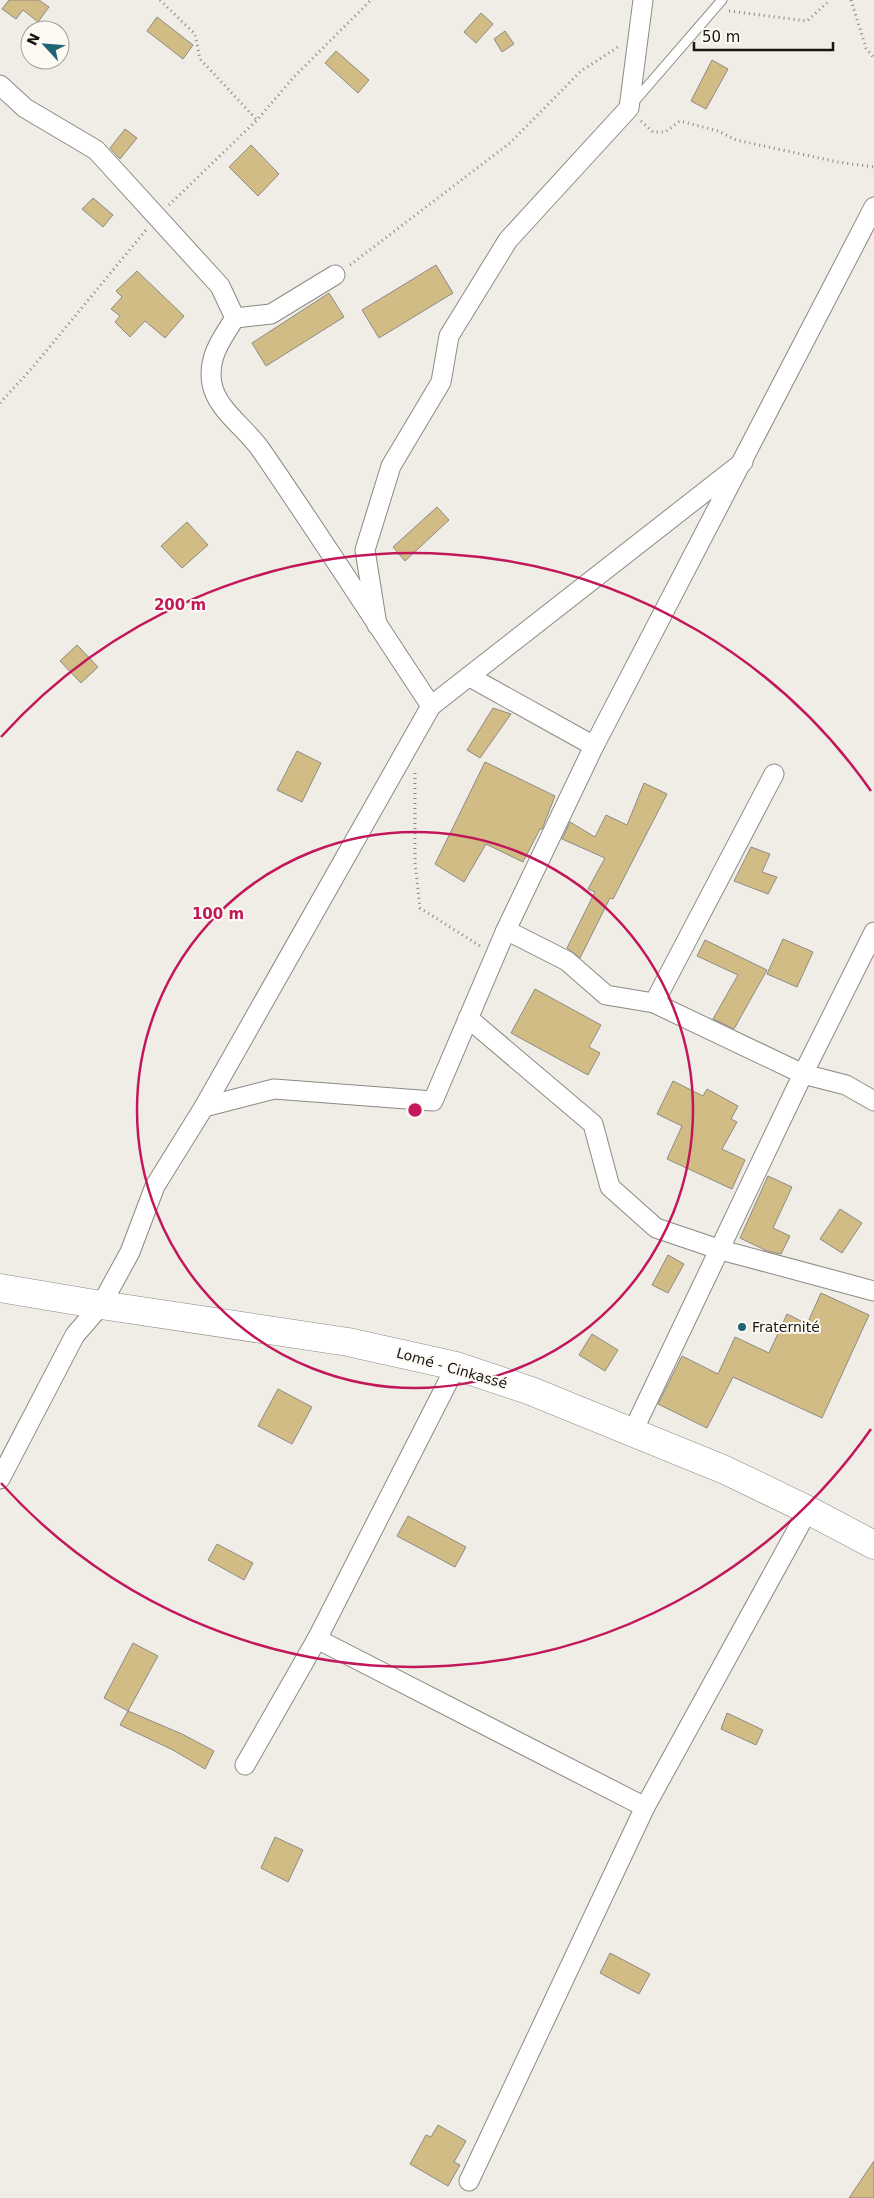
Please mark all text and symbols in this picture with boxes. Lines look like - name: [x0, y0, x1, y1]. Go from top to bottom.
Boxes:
- north arrow: [20, 20, 70, 70]
- scale bar: [694, 20, 833, 52]
- text: 50 m: [702, 28, 740, 46]
- text: N: [24, 31, 43, 48]
- text: 200 m: [154, 596, 206, 614]
- text: 100 m: [192, 905, 244, 923]
- centre of rings: [406, 1101, 424, 1119]
- place label: Fraternité: [752, 1319, 820, 1335]
- marker: Fraternité: [736, 1321, 748, 1333]
- street label: Lomé - Cinkassé: [395, 1345, 509, 1391]

